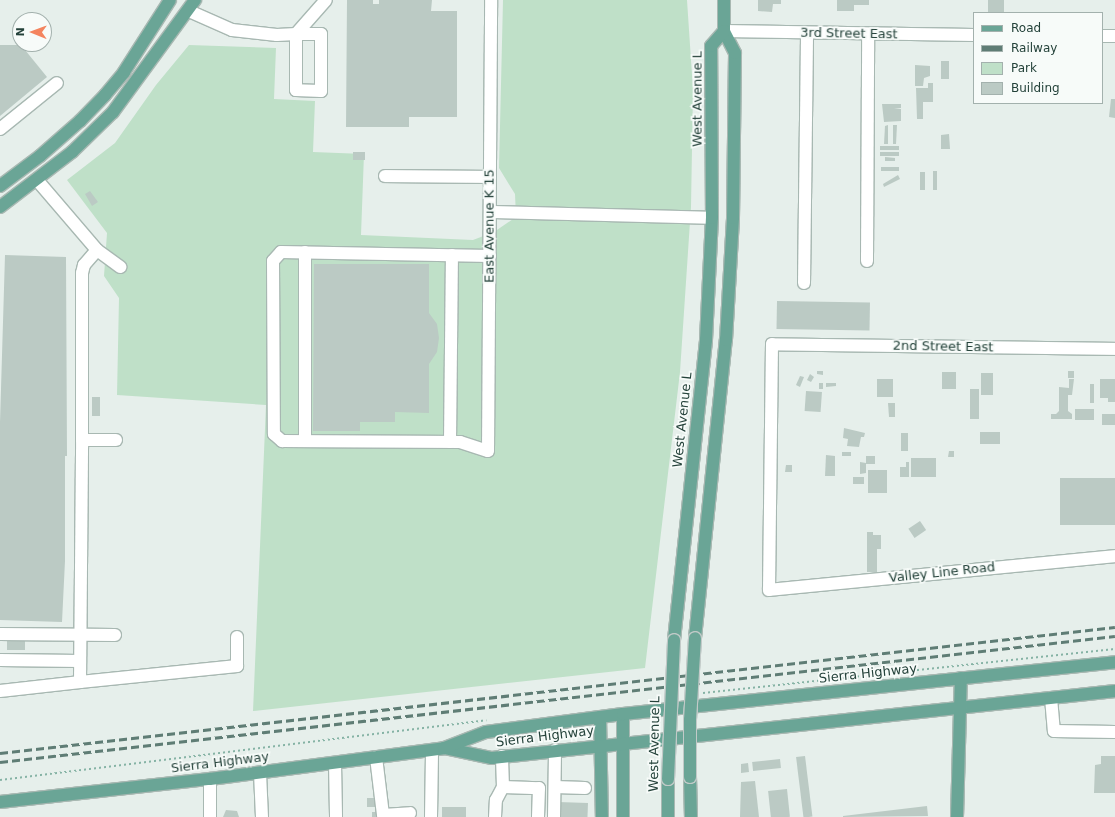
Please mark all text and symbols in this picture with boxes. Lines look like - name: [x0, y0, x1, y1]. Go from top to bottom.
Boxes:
- north arrow: [12, 12, 52, 52]
- legend: [973, 12, 1103, 104]
- text: Road: [1011, 21, 1041, 35]
- street label: 3rd Street East: [800, 25, 898, 43]
- text: N: [14, 27, 27, 37]
- text: Railway: [1011, 41, 1057, 55]
- street label: West Avenue L: [690, 51, 706, 147]
- text: Park: [1011, 61, 1037, 75]
- text: Building: [1011, 81, 1060, 95]
- street label: East Avenue K 15: [482, 169, 498, 283]
- street label: 2nd Street East: [893, 338, 993, 356]
- street label: West Avenue L: [670, 372, 696, 468]
- street label: Valley Line Road: [888, 560, 996, 586]
- street label: Sierra Highway: [818, 661, 918, 687]
- street label: West Avenue L: [646, 696, 664, 792]
- street label: Sierra Highway: [495, 723, 595, 751]
- street label: Sierra Highway: [170, 749, 270, 777]

